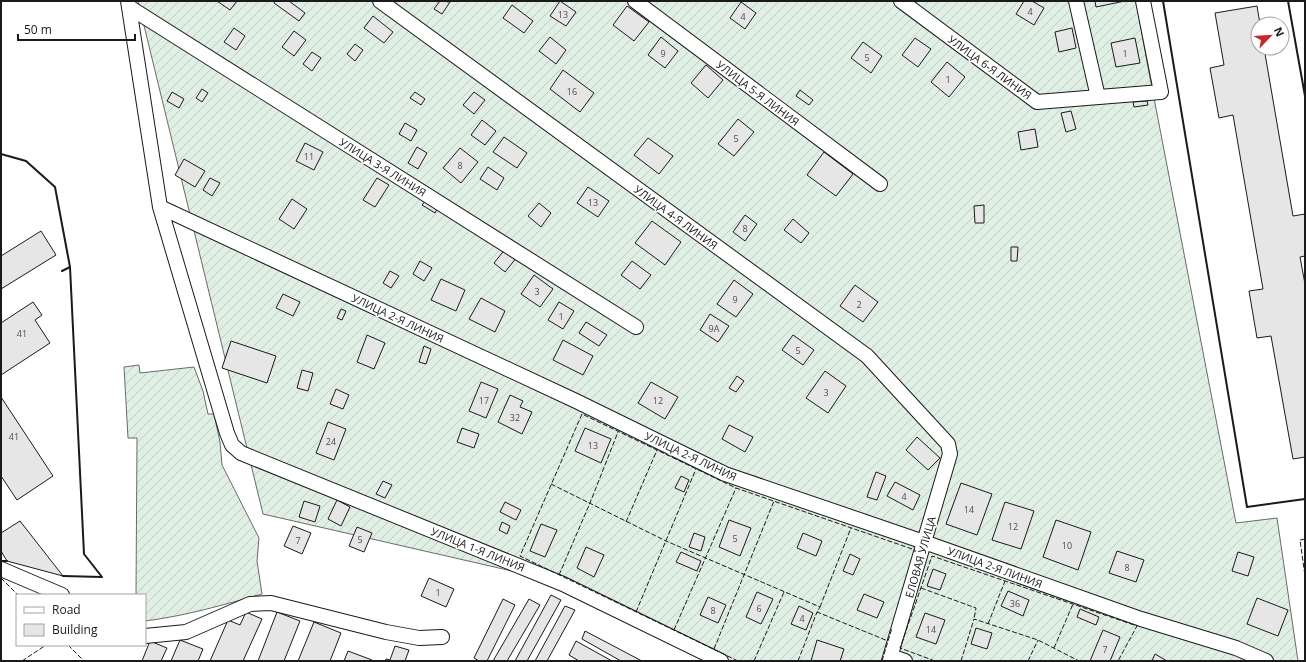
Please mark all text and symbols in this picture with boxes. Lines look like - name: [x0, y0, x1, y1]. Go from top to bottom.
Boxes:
- house number: 4: [1027, 5, 1033, 18]
- house number: 13: [558, 8, 568, 21]
- house number: 4: [740, 10, 746, 23]
- scale bar: [18, 16, 135, 42]
- north arrow: [1250, 16, 1290, 56]
- text: 50 m: [24, 21, 52, 38]
- text: N: [1271, 24, 1288, 39]
- street label: УЛИЦА 6-Я ЛИНИЯ: [945, 32, 1035, 102]
- house number: 9: [660, 47, 666, 60]
- house number: 1: [1122, 47, 1128, 60]
- house number: 5: [864, 51, 870, 64]
- street label: УЛИЦА 5-Я ЛИНИЯ: [714, 57, 802, 129]
- house number: 1: [945, 73, 951, 86]
- house number: 16: [567, 85, 577, 98]
- house number: 5: [733, 132, 739, 145]
- street label: УЛИЦА 3-Я ЛИНИЯ: [337, 134, 429, 200]
- house number: 11: [304, 150, 314, 163]
- house number: 8: [457, 159, 463, 172]
- street label: УЛИЦА 4-Я ЛИНИЯ: [631, 182, 721, 252]
- house number: 13: [588, 196, 598, 209]
- house number: 8: [742, 222, 748, 235]
- house number: 3: [534, 285, 540, 298]
- street label: УЛИЦА 2-Я ЛИНИЯ: [350, 290, 446, 346]
- house number: 9: [732, 293, 738, 306]
- house number: 2: [856, 298, 862, 311]
- house number: 1: [558, 310, 564, 323]
- house number: 9А: [709, 322, 720, 335]
- house number: 41: [17, 327, 27, 340]
- house number: 5: [795, 344, 801, 357]
- house number: 3: [823, 386, 829, 399]
- house number: 17: [479, 394, 489, 407]
- house number: 12: [653, 394, 663, 407]
- house number: 32: [510, 411, 520, 424]
- street label: УЛИЦА 2-Я ЛИНИЯ: [643, 428, 739, 484]
- house number: 41: [9, 430, 19, 443]
- house number: 24: [326, 435, 336, 448]
- house number: 13: [588, 439, 598, 452]
- house number: 4: [901, 490, 907, 503]
- house number: 14: [964, 503, 974, 516]
- street label: ЕЛОВАЯ УЛИЦА: [901, 514, 939, 600]
- house number: 12: [1008, 520, 1018, 533]
- street label: УЛИЦА 1-Я ЛИНИЯ: [429, 523, 527, 575]
- house number: 5: [732, 532, 738, 545]
- house number: 5: [357, 533, 363, 546]
- house number: 7: [295, 534, 301, 547]
- house number: 10: [1062, 539, 1072, 552]
- street label: УЛИЦА 2-Я ЛИНИЯ: [945, 543, 1045, 591]
- house number: 8: [1124, 561, 1130, 574]
- house number: 1: [435, 586, 441, 599]
- legend: [16, 594, 146, 646]
- house number: 36: [1010, 597, 1020, 610]
- text: Road: [52, 601, 81, 618]
- house number: 6: [756, 602, 762, 615]
- house number: 8: [710, 604, 716, 617]
- house number: 4: [799, 612, 805, 625]
- text: Building: [52, 621, 98, 638]
- house number: 14: [926, 623, 936, 636]
- house number: 7: [1102, 643, 1108, 656]

